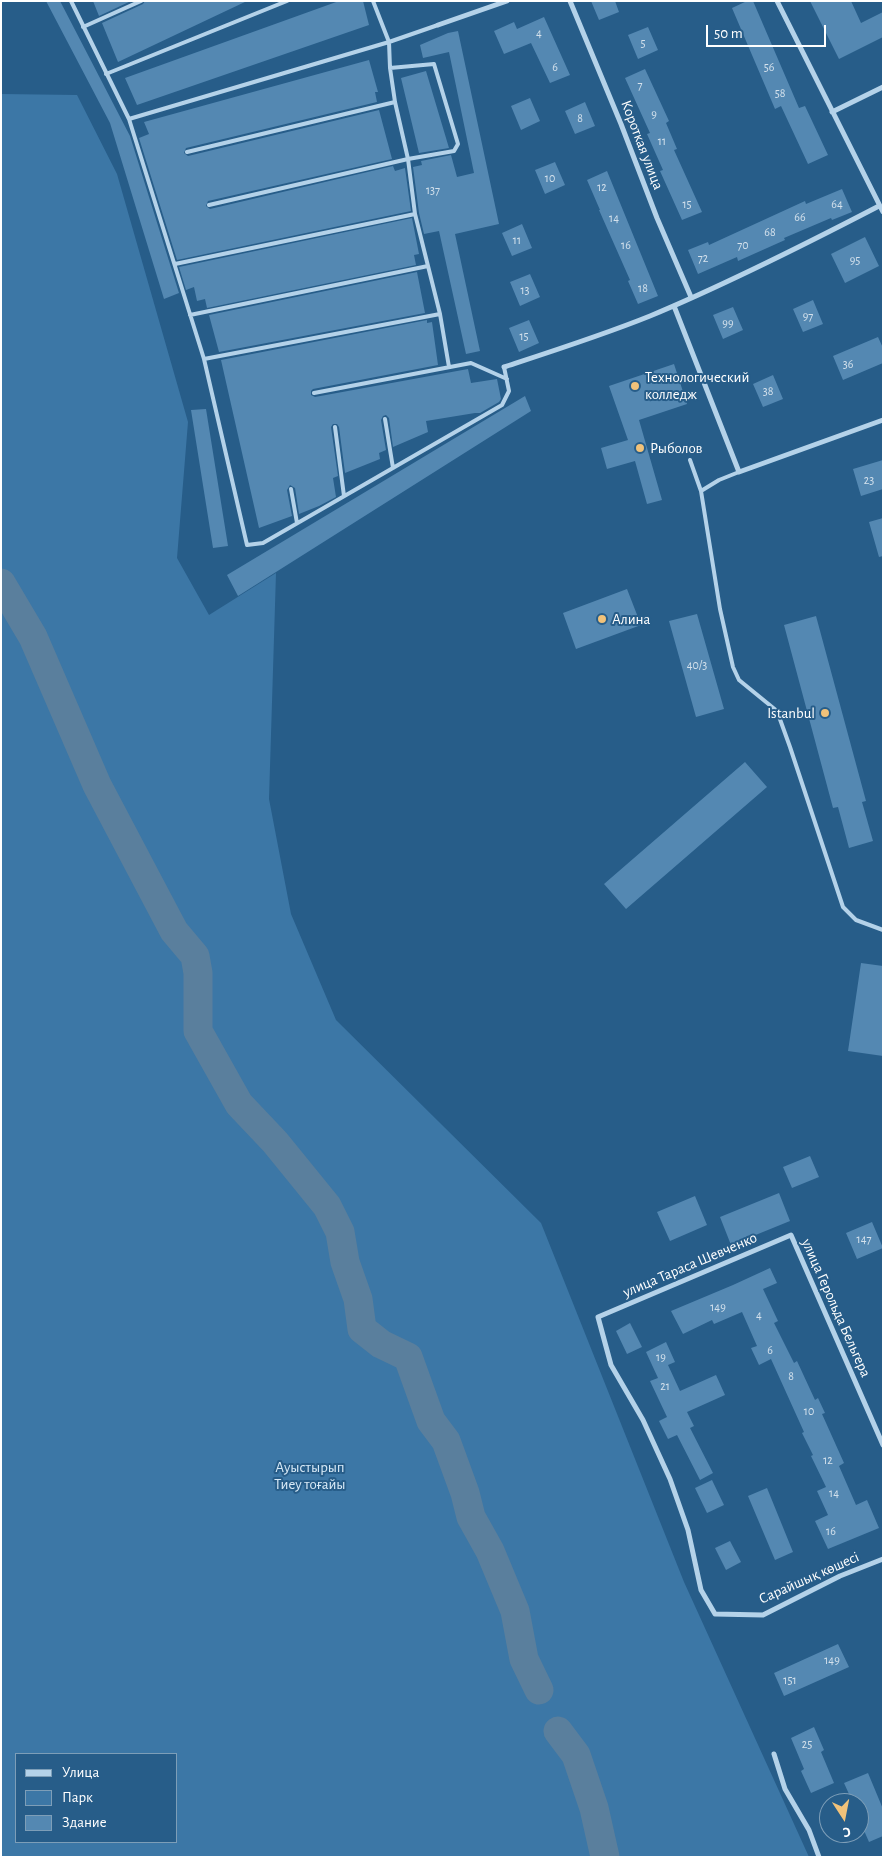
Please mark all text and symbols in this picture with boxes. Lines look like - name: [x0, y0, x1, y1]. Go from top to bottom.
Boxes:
- scale bar: [709, 15, 829, 47]
- house number: 4: [536, 26, 542, 40]
- text: 50 m: [714, 26, 743, 41]
- house number: 5: [640, 36, 646, 50]
- house number: 6: [552, 60, 558, 74]
- house number: 56: [764, 60, 774, 74]
- house number: 7: [637, 78, 643, 92]
- house number: 58: [775, 86, 785, 100]
- street label: Короткая улица: [617, 98, 667, 192]
- house number: 9: [651, 107, 657, 121]
- house number: 8: [577, 111, 583, 125]
- house number: 11: [658, 134, 666, 148]
- house number: 10: [545, 171, 555, 185]
- house number: 12: [597, 180, 607, 194]
- house number: 137: [426, 183, 440, 197]
- house number: 15: [682, 197, 692, 211]
- house number: 64: [831, 197, 843, 211]
- house number: 66: [794, 210, 806, 224]
- house number: 14: [609, 211, 619, 225]
- house number: 68: [764, 225, 776, 239]
- house number: 11: [513, 233, 521, 247]
- house number: 16: [621, 238, 631, 252]
- house number: 70: [737, 238, 749, 252]
- house number: 72: [698, 251, 708, 265]
- house number: 95: [850, 253, 860, 267]
- house number: 18: [638, 281, 648, 295]
- house number: 13: [520, 283, 530, 297]
- house number: 97: [803, 309, 813, 323]
- house number: 99: [722, 316, 734, 330]
- house number: 15: [519, 329, 529, 343]
- house number: 36: [843, 357, 853, 371]
- place label: Технологический колледж: [645, 368, 749, 403]
- marker: Технологический колледж: [629, 380, 641, 392]
- house number: 38: [763, 384, 773, 398]
- place label: Рыболов: [650, 439, 703, 457]
- marker: Рыболов: [634, 442, 646, 454]
- house number: 23: [864, 473, 874, 487]
- place label: Алина: [612, 610, 650, 628]
- marker: Алина: [596, 613, 608, 625]
- house number: 40/3: [687, 658, 707, 672]
- place label: Istanbul: [767, 704, 815, 722]
- marker: Istanbul: [819, 707, 831, 719]
- street label: улица Тараса Шевченко: [620, 1229, 760, 1301]
- house number: 147: [857, 1232, 871, 1246]
- street label: улица Герольда Бельгера: [797, 1236, 875, 1380]
- house number: 149: [710, 1300, 726, 1314]
- house number: 4: [756, 1308, 762, 1322]
- house number: 6: [767, 1343, 773, 1357]
- house number: 19: [656, 1350, 666, 1364]
- house number: 8: [788, 1369, 794, 1383]
- house number: 21: [660, 1379, 670, 1393]
- house number: 10: [804, 1404, 814, 1418]
- house number: 12: [823, 1453, 833, 1467]
- park label: Ауыстырып Тиеу тоғайы: [274, 1458, 346, 1493]
- house number: 14: [829, 1486, 839, 1500]
- house number: 16: [826, 1524, 836, 1538]
- street label: Сарайшық көшесі: [756, 1548, 862, 1608]
- house number: 149: [824, 1653, 840, 1667]
- house number: 151: [783, 1673, 797, 1687]
- house number: 25: [802, 1737, 812, 1751]
- legend: [15, 1753, 178, 1843]
- text: Улица: [62, 1765, 99, 1780]
- text: Парк: [62, 1790, 93, 1805]
- north arrow: [819, 1793, 869, 1843]
- text: Здание: [62, 1815, 107, 1830]
- text: С: [842, 1824, 852, 1839]

